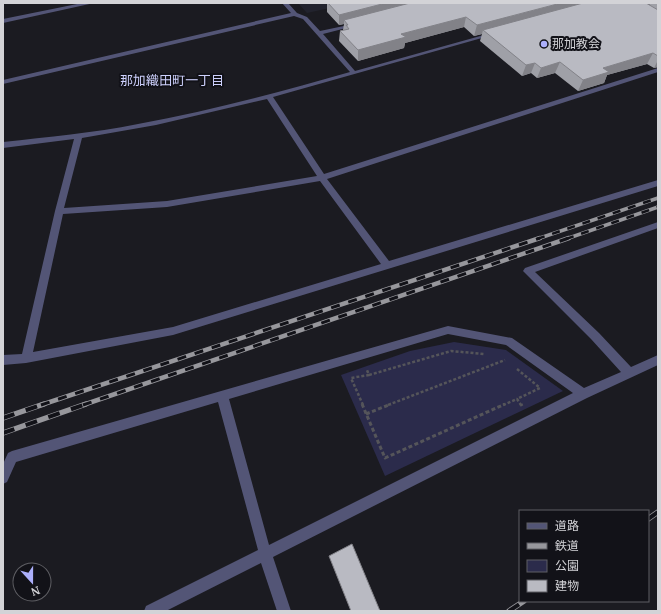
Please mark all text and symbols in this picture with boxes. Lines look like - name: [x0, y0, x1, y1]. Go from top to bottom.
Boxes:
- place label: 那加教会: [552, 36, 600, 51]
- marker: 那加教会: [539, 39, 549, 49]
- district label: 那加織田町一丁目: [120, 71, 224, 89]
- legend: [519, 510, 649, 602]
- text: 道路: [555, 518, 579, 533]
- text: 鉄道: [555, 538, 579, 553]
- text: 公園: [555, 558, 579, 573]
- north arrow: [12, 562, 52, 602]
- text: 建物: [555, 578, 579, 593]
- text: N: [29, 583, 42, 600]

